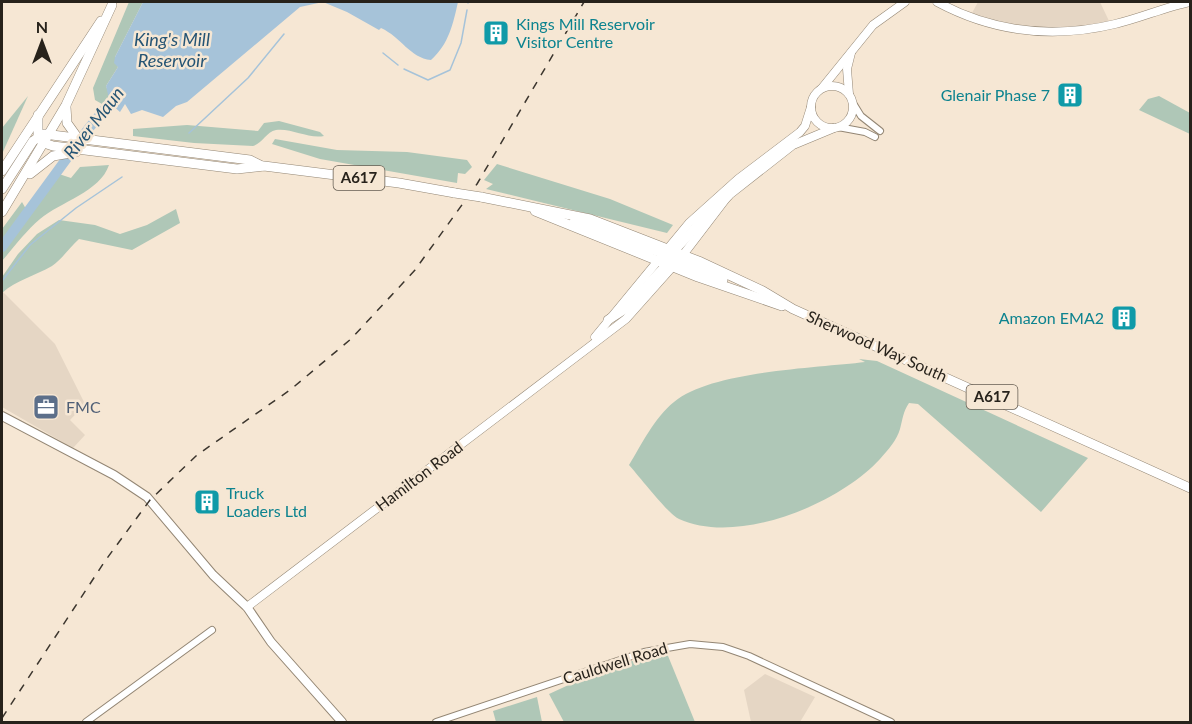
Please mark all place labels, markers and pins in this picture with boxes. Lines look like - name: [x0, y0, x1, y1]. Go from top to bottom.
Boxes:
- place label: Kings Mill Reservoir Visitor Centre: [516, 14, 655, 51]
- building icon: Kings Mill Reservoir Visitor Centre: [481, 18, 511, 48]
- building icon: Glenair Phase 7: [1055, 80, 1085, 110]
- place label: Glenair Phase 7: [941, 85, 1050, 104]
- building icon: Amazon EMA2: [1109, 303, 1139, 333]
- place label: Amazon EMA2: [999, 308, 1104, 327]
- office icon: FMC: [31, 392, 61, 422]
- place label: FMC: [66, 397, 101, 416]
- place label: Truck Loaders Ltd: [226, 483, 307, 520]
- building icon: Truck Loaders Ltd: [192, 487, 222, 517]

